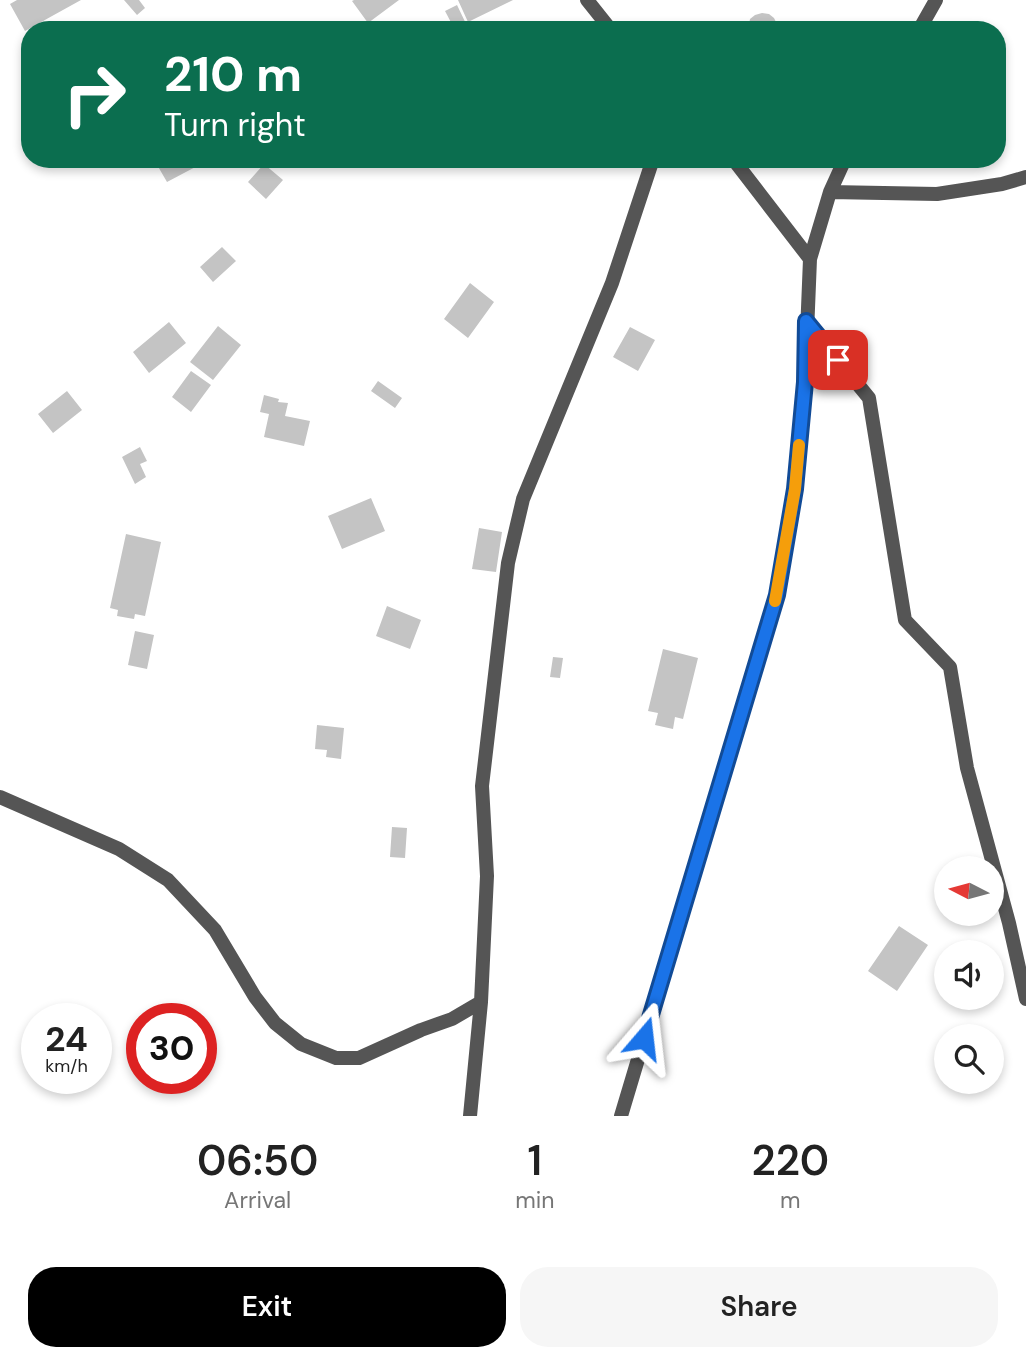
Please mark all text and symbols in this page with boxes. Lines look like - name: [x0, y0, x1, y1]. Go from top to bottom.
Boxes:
- text: 210 m: [164, 42, 302, 106]
- icon: right: [49, 49, 140, 140]
- text: Turn right: [164, 104, 306, 146]
- pin: [808, 330, 868, 390]
- icon: arrive: [819, 341, 857, 379]
- north arrow: [934, 856, 1004, 926]
- map controls: [934, 856, 1004, 1094]
- button: sound: [934, 940, 1004, 1010]
- position arrow: [607, 1001, 681, 1075]
- speed limit sign: 30: [126, 1003, 217, 1094]
- text: 24: [45, 1016, 88, 1062]
- button: search: [934, 1024, 1004, 1094]
- text: km/h: [45, 1054, 88, 1078]
- text: 06:50: [197, 1133, 318, 1188]
- text: 1: [528, 1133, 542, 1188]
- text: 220: [751, 1133, 829, 1188]
- text: Arrival: [224, 1185, 291, 1215]
- text: min: [515, 1185, 554, 1215]
- text: m: [780, 1185, 800, 1215]
- button: Exit: [28, 1267, 506, 1347]
- button: Share: [520, 1267, 998, 1347]

